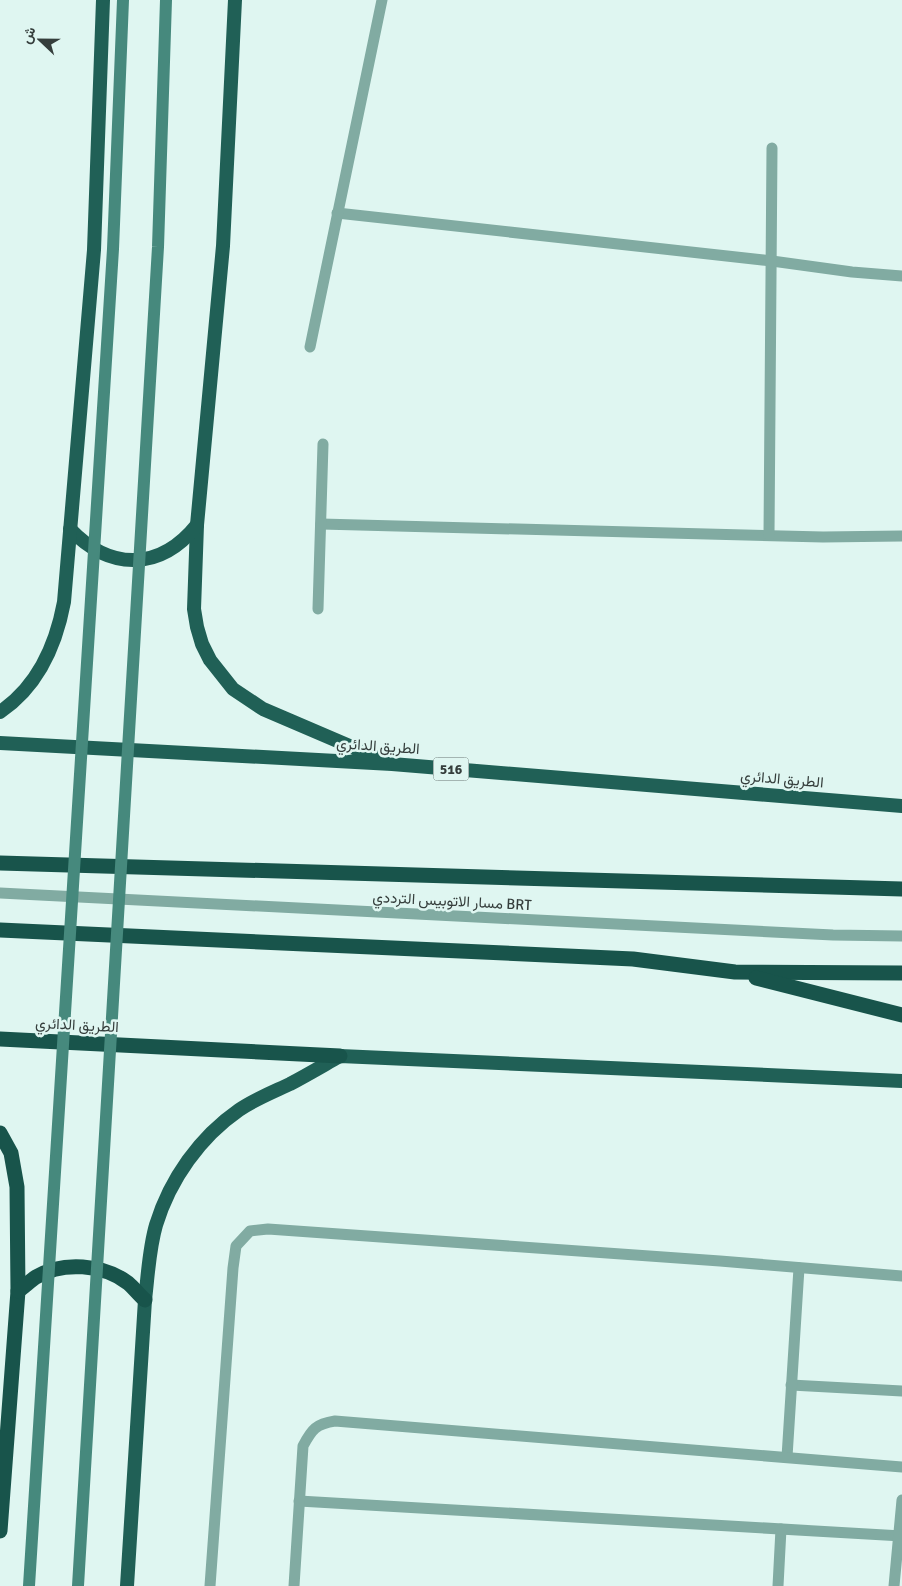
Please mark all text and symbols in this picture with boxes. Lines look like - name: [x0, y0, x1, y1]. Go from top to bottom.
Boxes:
- north arrow: [15, 15, 65, 65]
- text: ش: [17, 24, 40, 46]
- street label: الطريق الدائري: [335, 734, 420, 762]
- road number: 516: [434, 758, 468, 781]
- street label: الطريق الدائري: [739, 766, 824, 796]
- street label: مسار الاتوبيس الترددي BRT: [372, 888, 533, 918]
- street label: الطريق الدائري: [35, 1014, 119, 1040]

